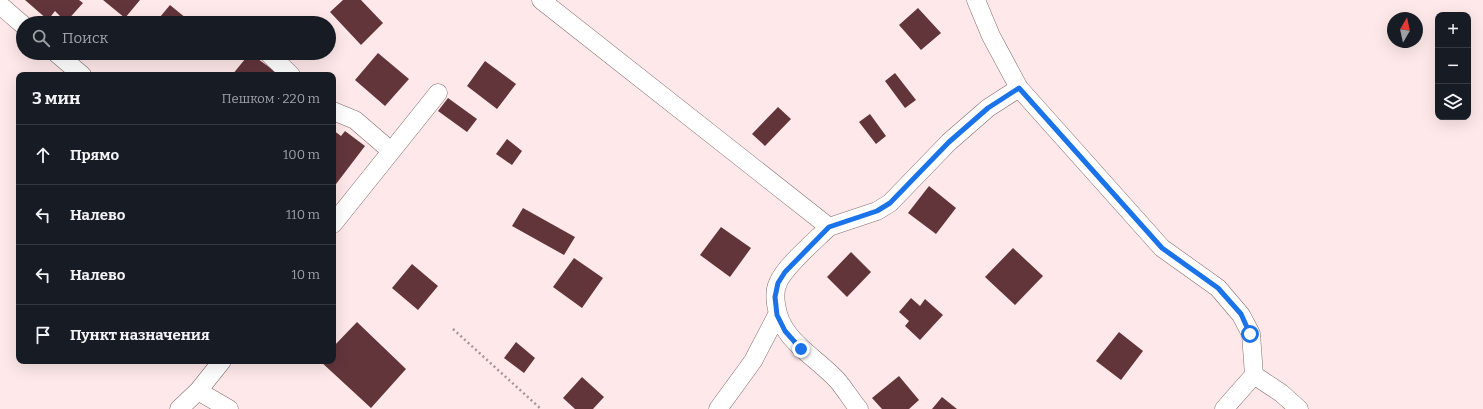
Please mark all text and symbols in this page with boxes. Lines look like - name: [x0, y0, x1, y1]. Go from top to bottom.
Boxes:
- north arrow: [1387, 12, 1423, 48]
- map controls: [1435, 12, 1471, 120]
- button: +: [1435, 12, 1471, 48]
- search box: [16, 16, 336, 60]
- icon: search: [30, 27, 52, 49]
- text: Поиск: [62, 29, 108, 47]
- button: −: [1435, 48, 1471, 84]
- button: layers: [1435, 84, 1471, 120]
- text: 3 мин: [32, 88, 80, 109]
- text: Пешком · 220 m: [222, 91, 320, 106]
- icon: ahead: [32, 144, 54, 166]
- text: Прямо: [70, 146, 119, 164]
- text: 100 m: [283, 147, 320, 162]
- icon: left: [32, 204, 54, 226]
- text: Налево: [70, 206, 125, 224]
- text: 110 m: [286, 207, 320, 222]
- icon: left: [32, 264, 54, 286]
- text: Налево: [70, 266, 125, 284]
- text: 10 m: [291, 267, 320, 282]
- icon: arrive: [32, 324, 54, 346]
- route start: [1241, 325, 1259, 343]
- text: Пункт назначения: [70, 326, 210, 344]
- route end: [792, 340, 810, 358]

